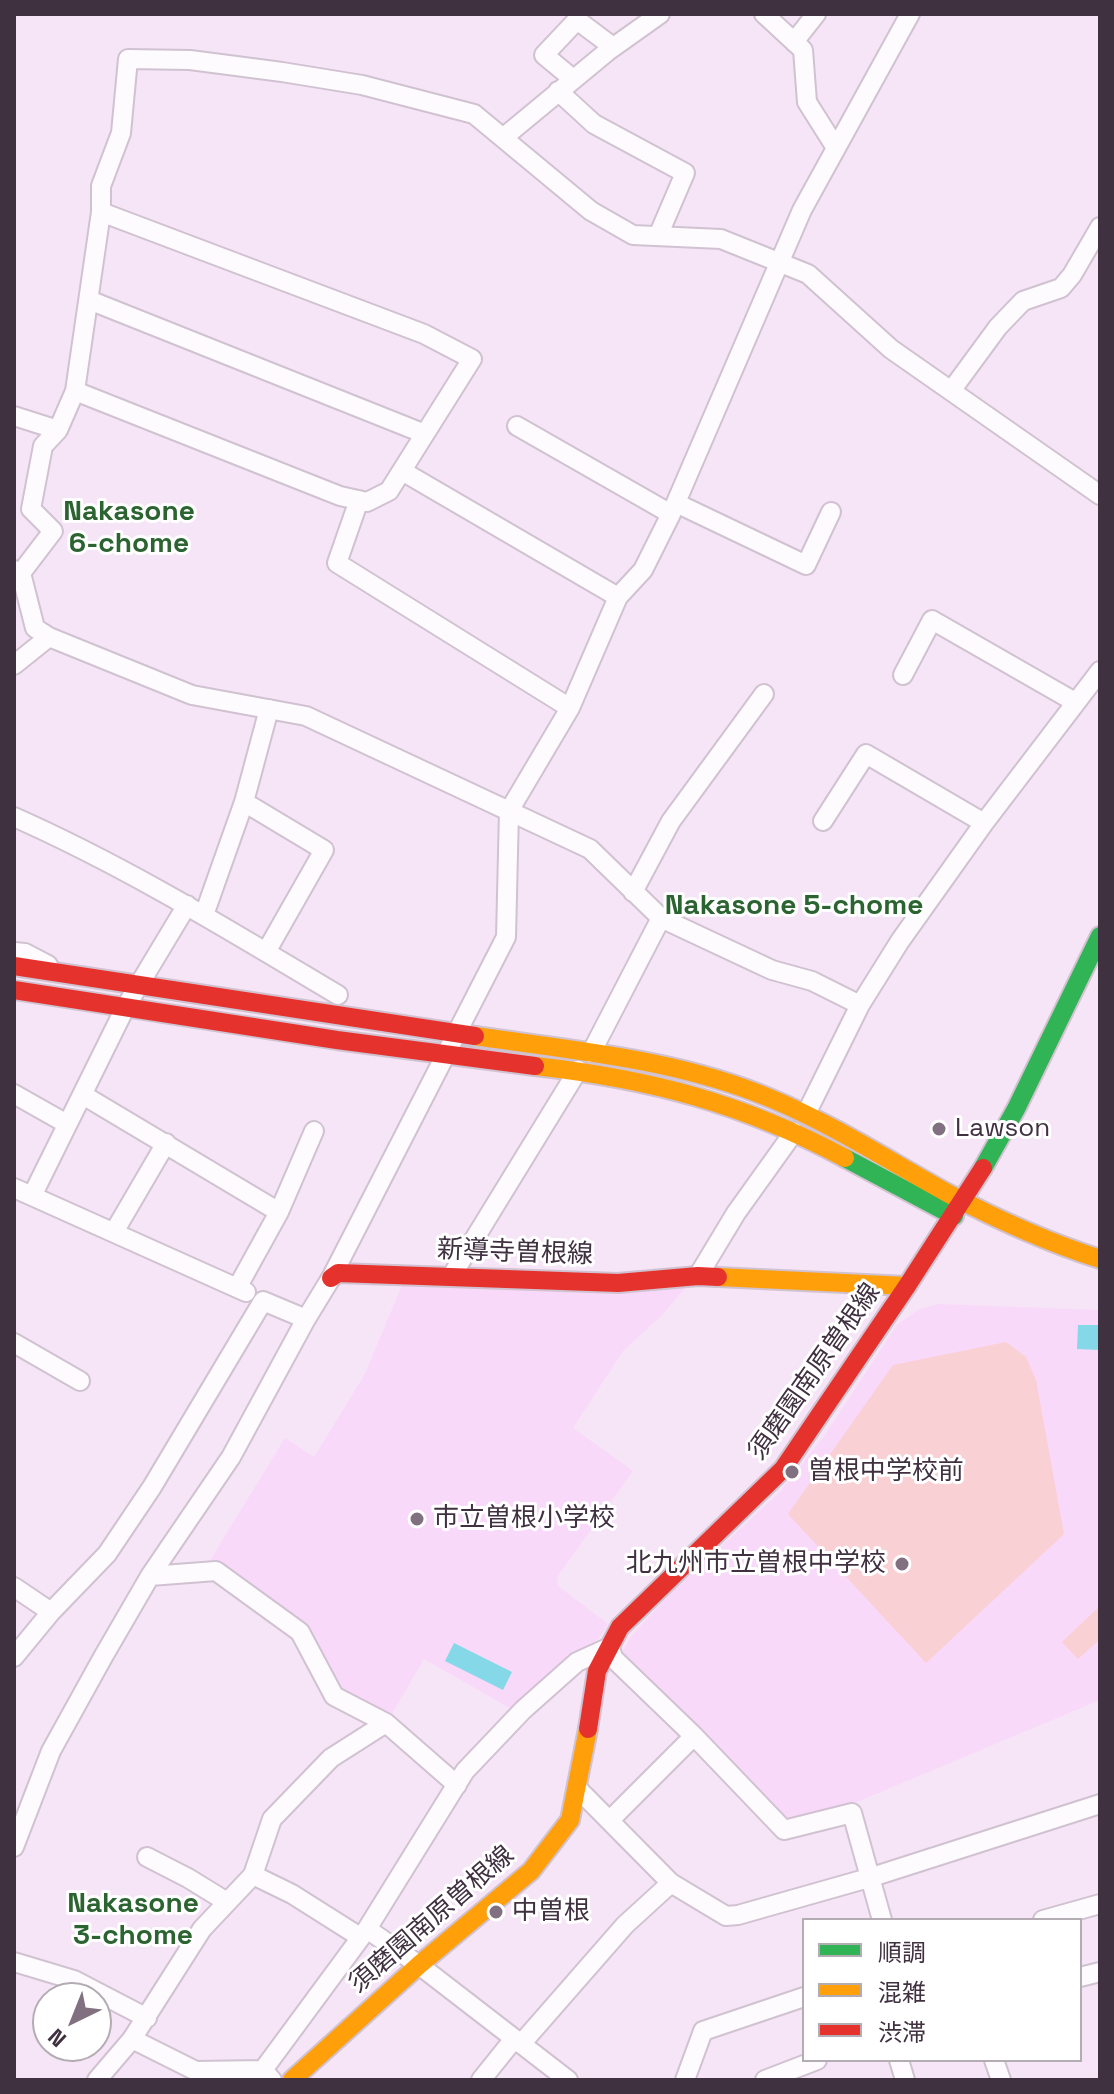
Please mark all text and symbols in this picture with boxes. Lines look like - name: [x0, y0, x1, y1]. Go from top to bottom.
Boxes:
- district label: Nakasone 6-chome: [63, 495, 195, 561]
- district label: Nakasone 5-chome: [665, 889, 923, 923]
- place label: Lawson: [955, 1113, 1050, 1145]
- marker: Lawson: [930, 1120, 948, 1138]
- street label: 新導寺曽根線: [437, 1235, 593, 1271]
- street label: 須磨園南原曽根線: [743, 1278, 887, 1466]
- place label: 曽根中学校前: [808, 1456, 964, 1488]
- marker: 曽根中学校前: [783, 1463, 801, 1481]
- place label: 市立曽根小学校: [433, 1503, 615, 1535]
- marker: 市立曽根小学校: [408, 1510, 426, 1528]
- place label: 北九州市立曽根中学校: [626, 1548, 886, 1580]
- marker: 北九州市立曽根中学校: [893, 1555, 911, 1573]
- street label: 須磨園南原曽根線: [343, 1840, 521, 2000]
- district label: Nakasone 3-chome: [67, 1887, 199, 1953]
- place label: 中曽根: [512, 1896, 590, 1928]
- marker: 中曽根: [487, 1903, 505, 1921]
- legend: [802, 1918, 1082, 2062]
- text: 順調: [878, 1937, 926, 1968]
- text: 混雑: [878, 1977, 926, 2008]
- north arrow: [32, 1982, 112, 2062]
- text: 渋滞: [878, 2017, 926, 2048]
- text: N: [42, 2023, 72, 2053]

